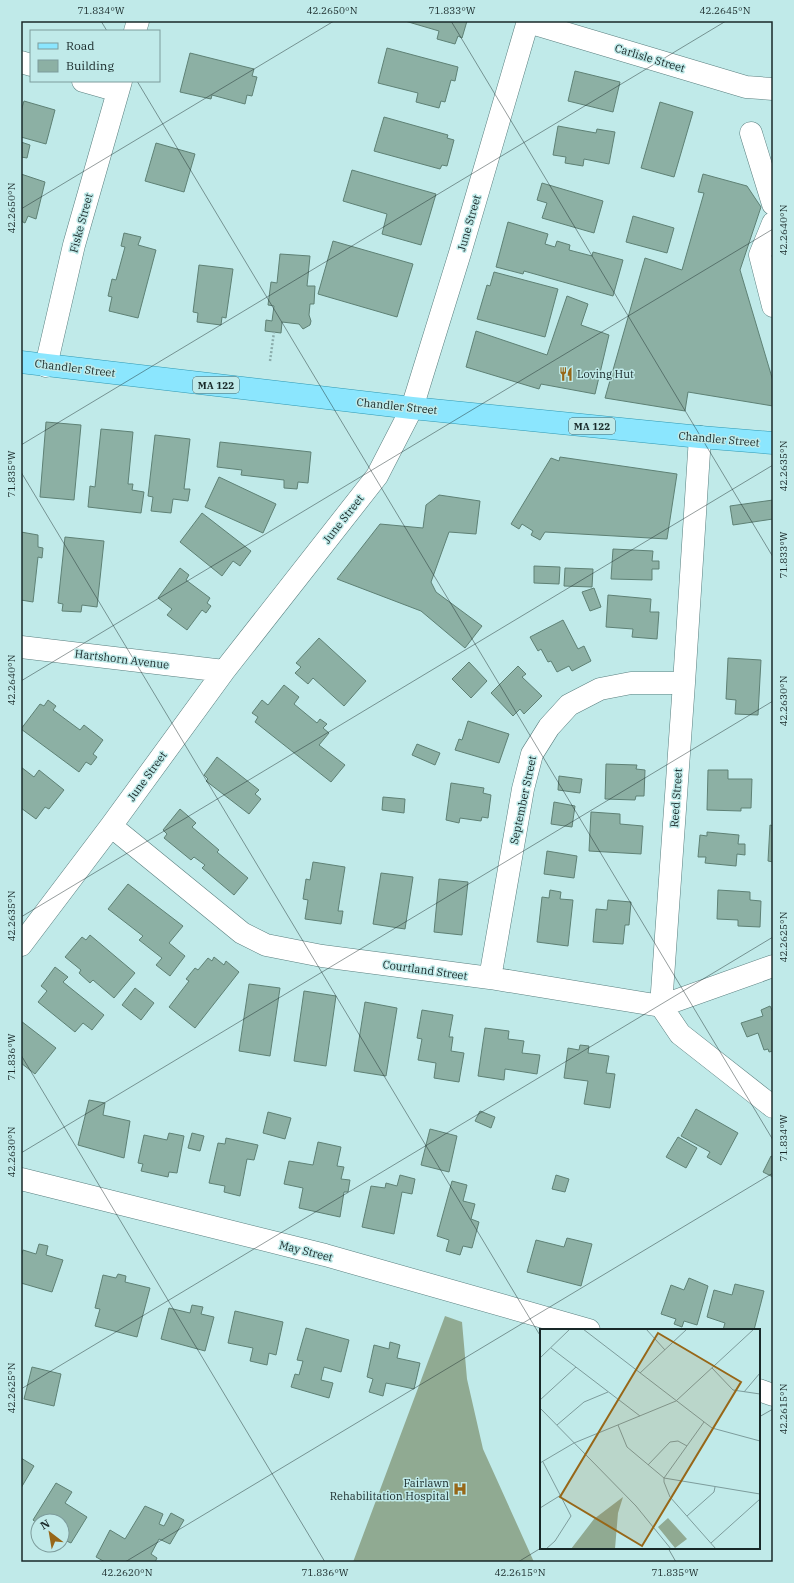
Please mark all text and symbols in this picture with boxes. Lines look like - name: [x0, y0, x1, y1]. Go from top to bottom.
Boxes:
- text: 71.834°W: [77, 4, 125, 17]
- text: 42.2650°N: [306, 4, 358, 17]
- text: 71.833°W: [428, 4, 476, 17]
- text: 42.2645°N: [699, 4, 751, 17]
- legend: [30, 30, 160, 82]
- text: Road: [66, 38, 95, 53]
- street label: Carlisle Street: [613, 41, 687, 75]
- text: Building: [66, 58, 114, 73]
- text: 42.2650°N: [5, 182, 18, 234]
- street label: Fiske Street: [66, 192, 96, 254]
- street label: June Street: [454, 193, 484, 253]
- text: 42.2640°N: [777, 204, 790, 256]
- street label: Chandler Street: [34, 356, 116, 380]
- restaurant icon: Loving Hut: [558, 366, 574, 382]
- place label: Loving Hut: [577, 367, 634, 381]
- road number: MA 122: [193, 377, 239, 393]
- street label: Chandler Street: [356, 395, 438, 417]
- road number: MA 122: [569, 418, 615, 434]
- street label: Chandler Street: [678, 428, 760, 450]
- text: 42.2635°N: [777, 440, 790, 492]
- text: 71.835°W: [5, 450, 18, 498]
- street label: June Street: [320, 492, 366, 546]
- text: 71.833°W: [777, 531, 790, 579]
- street label: Hartshorn Avenue: [74, 646, 170, 672]
- text: 42.2640°N: [5, 654, 18, 706]
- text: 42.2630°N: [777, 675, 790, 727]
- street label: June Street: [124, 748, 170, 804]
- street label: September Street: [507, 754, 539, 846]
- street label: Reed Street: [667, 768, 685, 828]
- text: 42.2635°N: [5, 890, 18, 942]
- text: 42.2625°N: [777, 911, 790, 963]
- street label: Courtland Street: [382, 957, 468, 983]
- text: 71.836°W: [5, 1033, 18, 1081]
- text: 71.834°W: [777, 1114, 790, 1162]
- text: 42.2630°N: [5, 1126, 18, 1178]
- street label: May Street: [278, 1238, 334, 1264]
- inset map: [540, 1329, 760, 1549]
- text: 42.2625°N: [5, 1362, 18, 1414]
- text: 42.2615°N: [777, 1383, 790, 1435]
- place label: Fairlawn Rehabilitation Hospital: [330, 1476, 449, 1503]
- hospital icon: Fairlawn Rehabilitation Hospital: [452, 1481, 468, 1497]
- north arrow: [30, 1513, 70, 1553]
- text: N: [38, 1516, 52, 1533]
- text: 42.2620°N: [101, 1566, 153, 1579]
- text: 71.836°W: [301, 1566, 349, 1579]
- text: 42.2615°N: [494, 1566, 546, 1579]
- text: 71.835°W: [651, 1566, 699, 1579]

